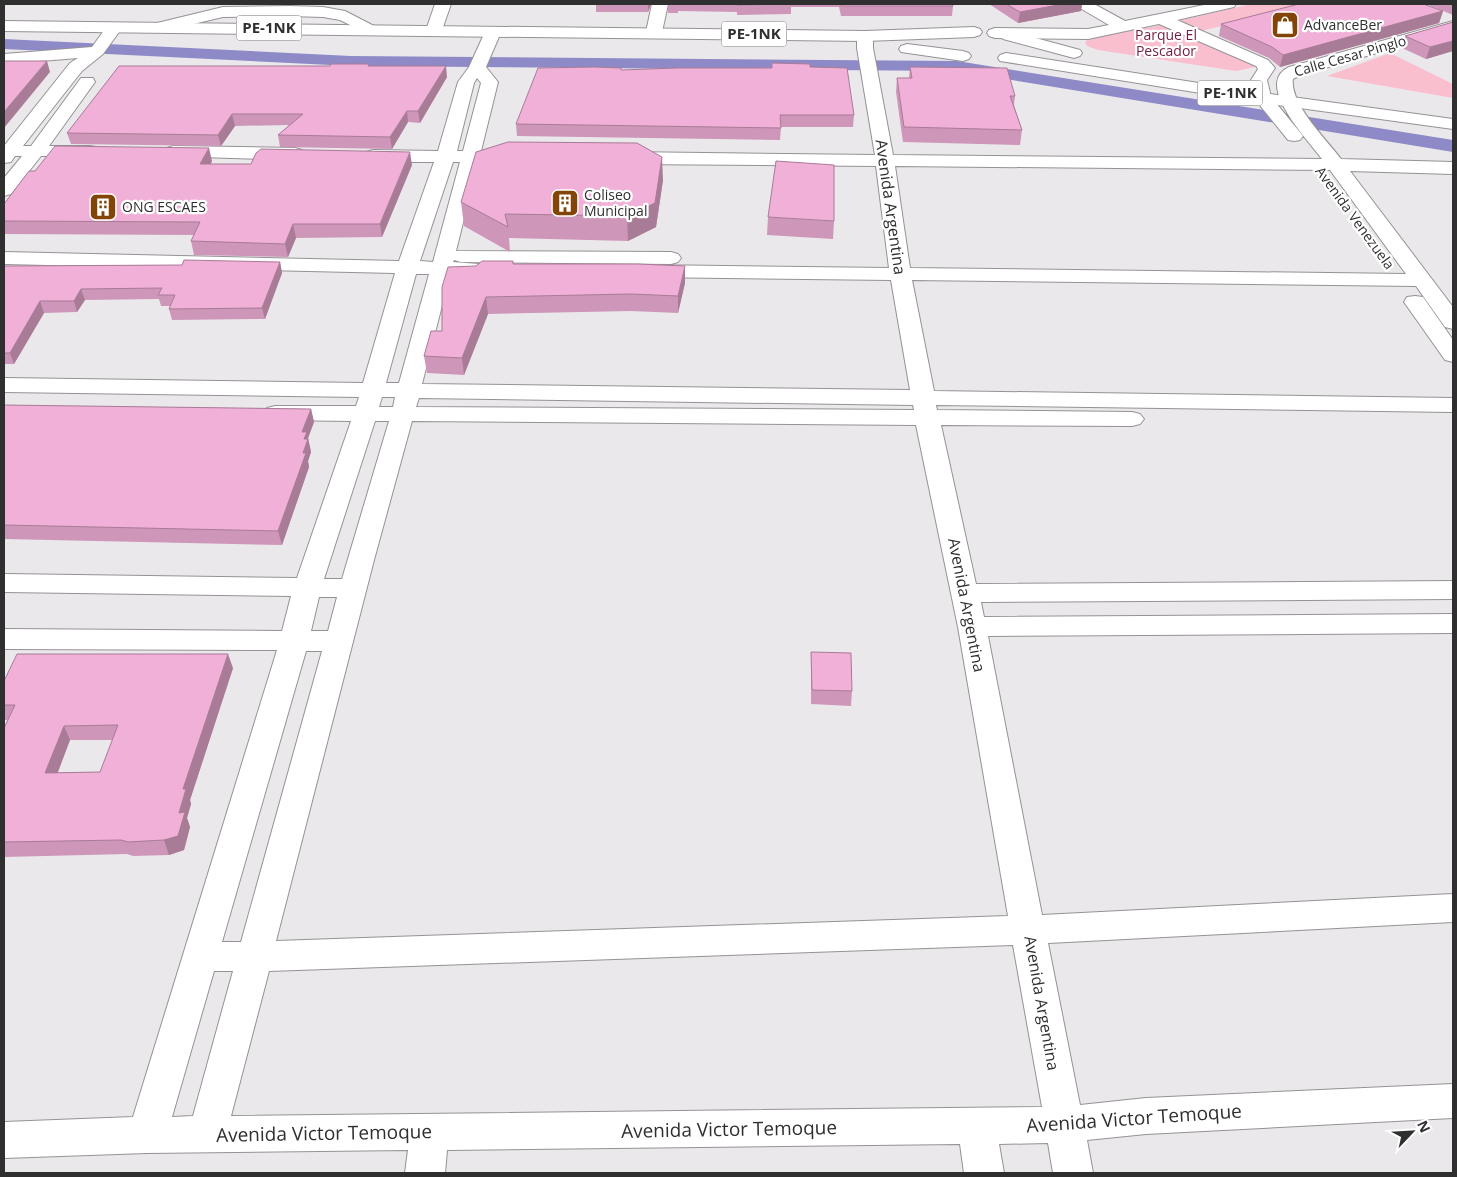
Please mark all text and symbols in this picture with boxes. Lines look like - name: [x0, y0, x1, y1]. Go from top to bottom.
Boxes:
- shop icon: AdvanceBer: [1270, 10, 1300, 40]
- road number: PE-1NK: [236, 15, 302, 40]
- place label: AdvanceBer: [1304, 15, 1382, 34]
- road number: PE-1NK: [722, 22, 786, 46]
- park label: Parque El Pescador: [1135, 25, 1197, 60]
- street label: Calle Cesar Pinglo: [1292, 30, 1408, 81]
- road number: PE-1NK: [1198, 80, 1262, 106]
- street label: Avenida Argentina: [871, 138, 911, 276]
- street label: Avenida Venezuela: [1312, 162, 1399, 273]
- place label: Coliseo Municipal: [584, 185, 647, 220]
- building icon: Coliseo Municipal: [550, 188, 580, 218]
- building icon: ONG ESCAES: [88, 192, 118, 222]
- place label: ONG ESCAES: [122, 197, 206, 216]
- street label: Avenida Argentina: [943, 536, 991, 674]
- street label: Avenida Argentina: [1019, 934, 1065, 1072]
- street label: Avenida Victor Temoque: [1025, 1097, 1243, 1139]
- north arrow: [1387, 1107, 1437, 1157]
- street label: Avenida Victor Temoque: [621, 1114, 837, 1144]
- text: N: [1413, 1117, 1435, 1135]
- street label: Avenida Victor Temoque: [216, 1118, 432, 1148]

